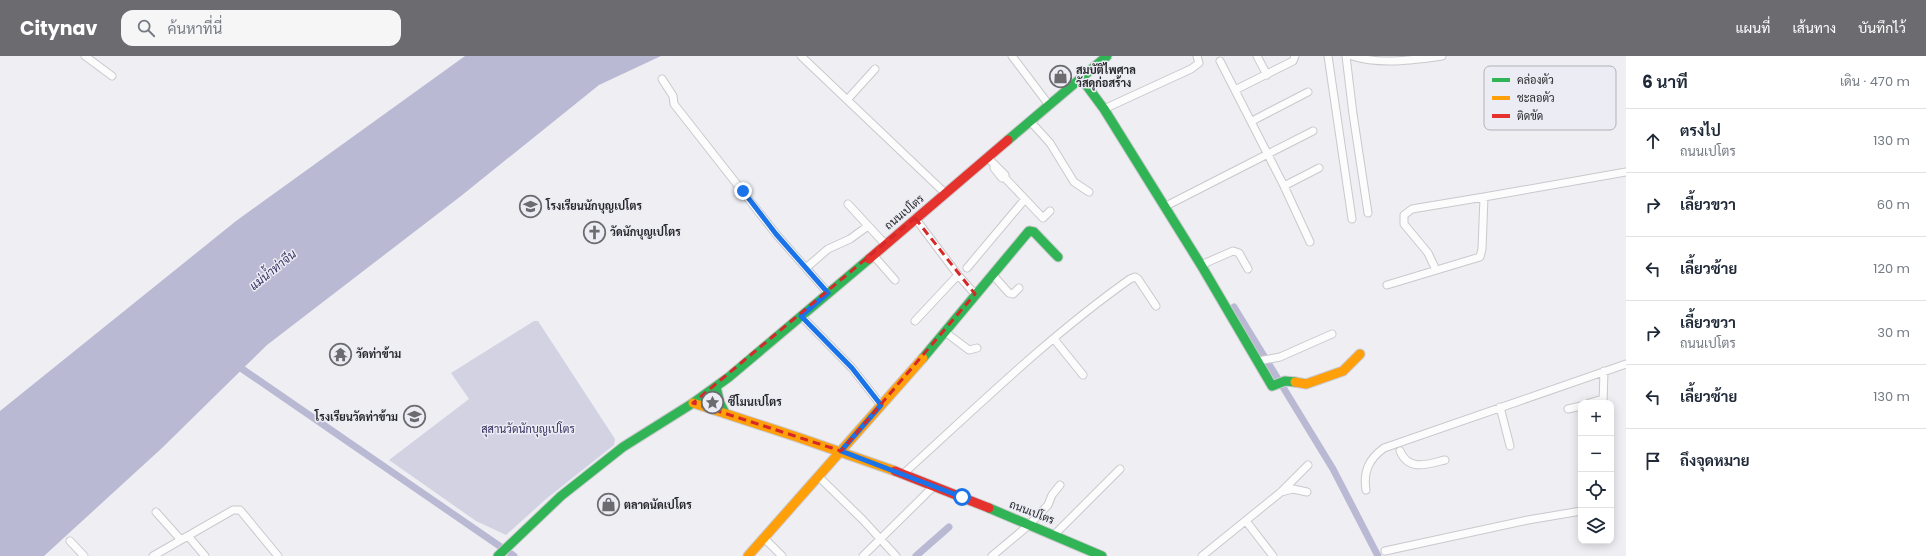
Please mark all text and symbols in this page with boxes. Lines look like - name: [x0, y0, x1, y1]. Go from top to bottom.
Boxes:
- search box: [121, 10, 401, 46]
- text: Citynav: [20, 15, 97, 42]
- icon: search: [135, 17, 157, 39]
- text: ค้นหาที่นี่: [167, 18, 222, 39]
- text: แผนที่: [1735, 18, 1770, 38]
- text: เส้นทาง: [1792, 18, 1836, 38]
- text: บันทึกไว้: [1858, 18, 1906, 38]
- place label: สมบัติไพศาล วัสดุก่อสร้าง: [1076, 62, 1136, 91]
- shop icon: สมบัติไพศาล วัสดุก่อสร้าง: [1048, 63, 1074, 89]
- legend: [1484, 66, 1616, 130]
- text: 6 นาที: [1642, 70, 1688, 94]
- text: คล่องตัว: [1517, 72, 1554, 88]
- text: เดิน · 470 m: [1840, 72, 1910, 91]
- text: ชะลอตัว: [1517, 90, 1555, 106]
- text: ติดขัด: [1517, 108, 1543, 124]
- text: ตรงไป: [1680, 120, 1721, 141]
- icon: ahead: [1642, 130, 1664, 152]
- text: 130 m: [1873, 131, 1910, 150]
- text: ถนนเปโตร: [1680, 142, 1736, 161]
- route end: [734, 182, 752, 200]
- street label: ถนนเปโตร: [881, 191, 927, 233]
- school or university icon: โรงเรียนนักบุญเปโตร: [517, 193, 543, 219]
- icon: right: [1642, 194, 1664, 216]
- text: เลี้ยวขวา: [1680, 194, 1736, 215]
- text: 60 m: [1877, 195, 1910, 214]
- place label: โรงเรียนนักบุญเปโตร: [545, 198, 643, 214]
- church icon: วัดนักบุญเปโตร: [581, 219, 607, 245]
- place label: วัดนักบุญเปโตร: [610, 224, 681, 240]
- water label: แม่น้ำท่าจีน: [244, 244, 300, 294]
- icon: left: [1642, 258, 1664, 280]
- text: เลี้ยวซ้าย: [1680, 258, 1737, 279]
- text: 120 m: [1873, 259, 1910, 278]
- text: เลี้ยวขวา: [1680, 312, 1736, 333]
- icon: right: [1642, 322, 1664, 344]
- text: 30 m: [1877, 323, 1910, 342]
- text: ถนนเปโตร: [1680, 334, 1736, 353]
- temple icon: วัดท่าข้าม: [327, 341, 353, 367]
- place label: วัดท่าข้าม: [356, 346, 401, 362]
- icon: left: [1642, 386, 1664, 408]
- text: เลี้ยวซ้าย: [1680, 386, 1737, 407]
- text: 130 m: [1873, 387, 1910, 406]
- place icon: ซีโมนเปโตร: [699, 389, 725, 415]
- place label: ซีโมนเปโตร: [728, 394, 782, 410]
- map controls: [1578, 400, 1614, 544]
- button: +: [1578, 400, 1614, 436]
- school or university icon: โรงเรียนวัดท่าข้าม: [401, 404, 427, 430]
- place label: โรงเรียนวัดท่าข้าม: [314, 409, 398, 425]
- park label: สุสานวัดนักบุญเปโตร: [481, 421, 575, 438]
- button: −: [1578, 436, 1614, 472]
- icon: arrive: [1642, 450, 1664, 472]
- text: ถึงจุดหมาย: [1680, 450, 1750, 471]
- button: locate: [1578, 472, 1614, 508]
- route start: [953, 488, 971, 506]
- shop icon: ตลาดนัดเปโตร: [595, 492, 621, 518]
- street label: ถนนเปโตร: [1007, 496, 1057, 528]
- place label: ตลาดนัดเปโตร: [624, 497, 692, 513]
- button: layers: [1578, 508, 1614, 544]

